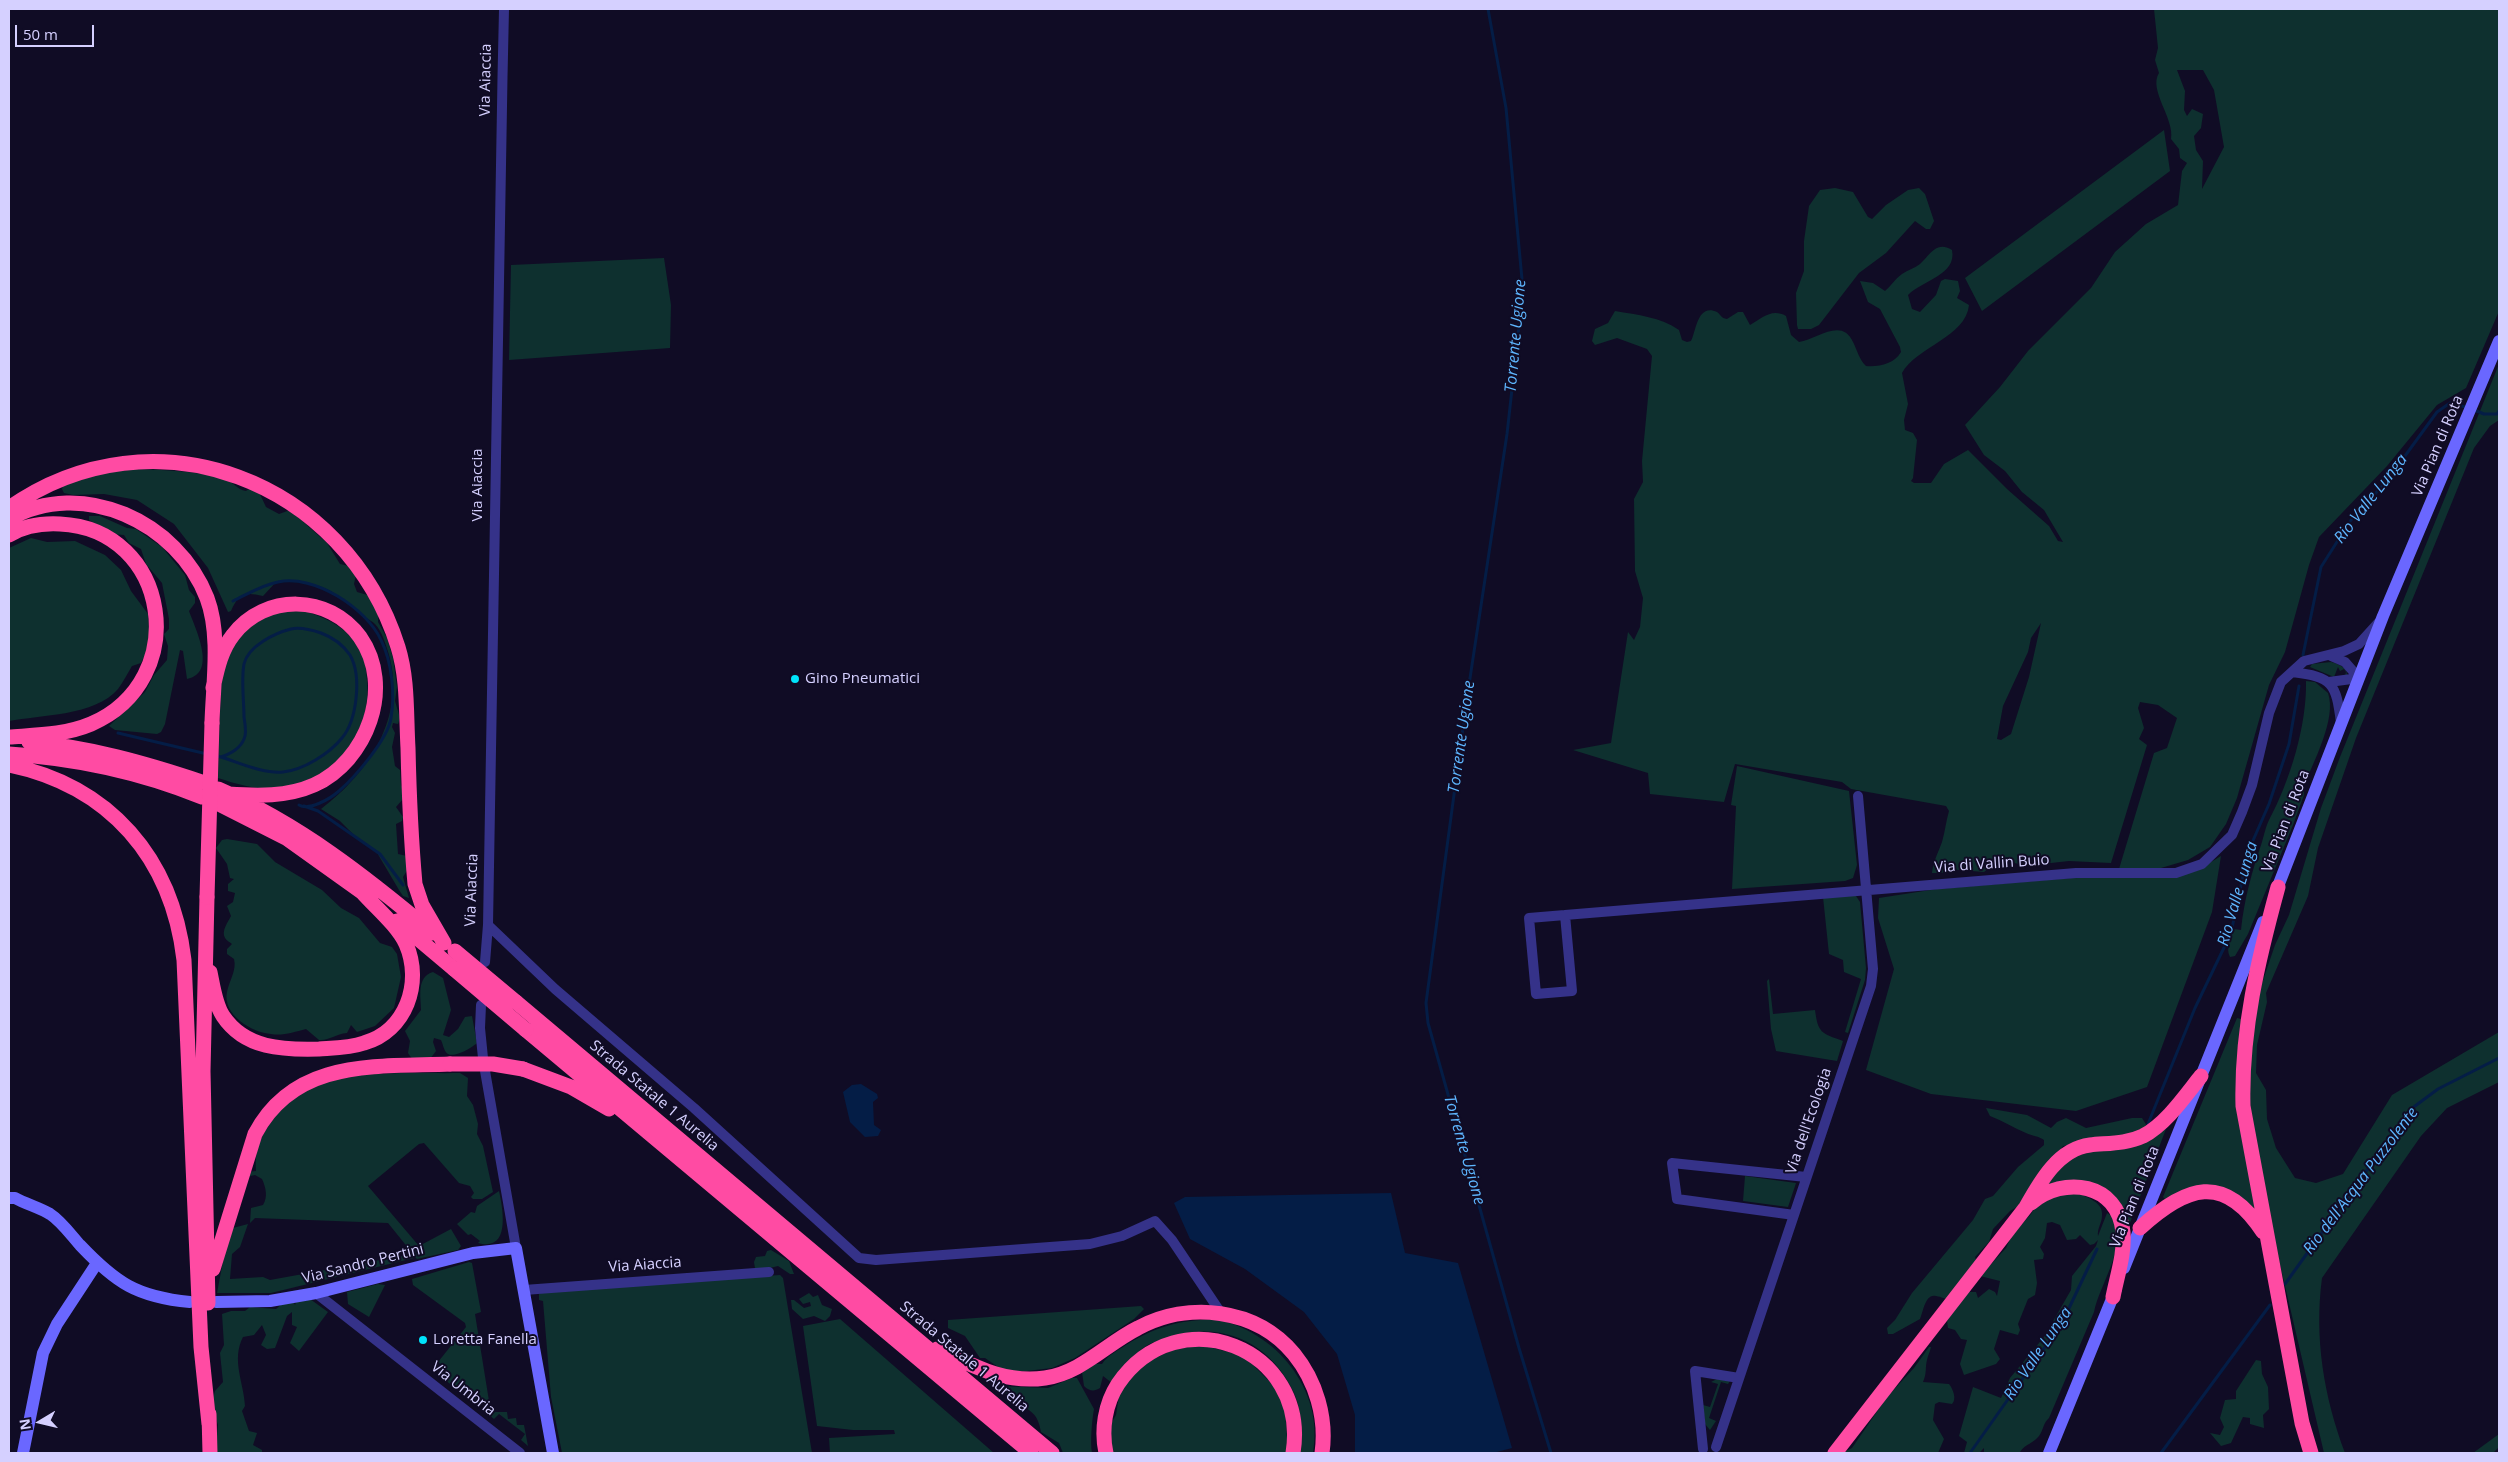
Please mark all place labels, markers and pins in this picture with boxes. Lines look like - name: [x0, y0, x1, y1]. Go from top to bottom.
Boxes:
- place label: Gino Pneumatici: [805, 670, 920, 688]
- marker: Gino Pneumatici: [789, 673, 801, 685]
- place label: Loretta Fanella: [433, 1331, 537, 1349]
- marker: Loretta Fanella: [417, 1334, 429, 1346]

